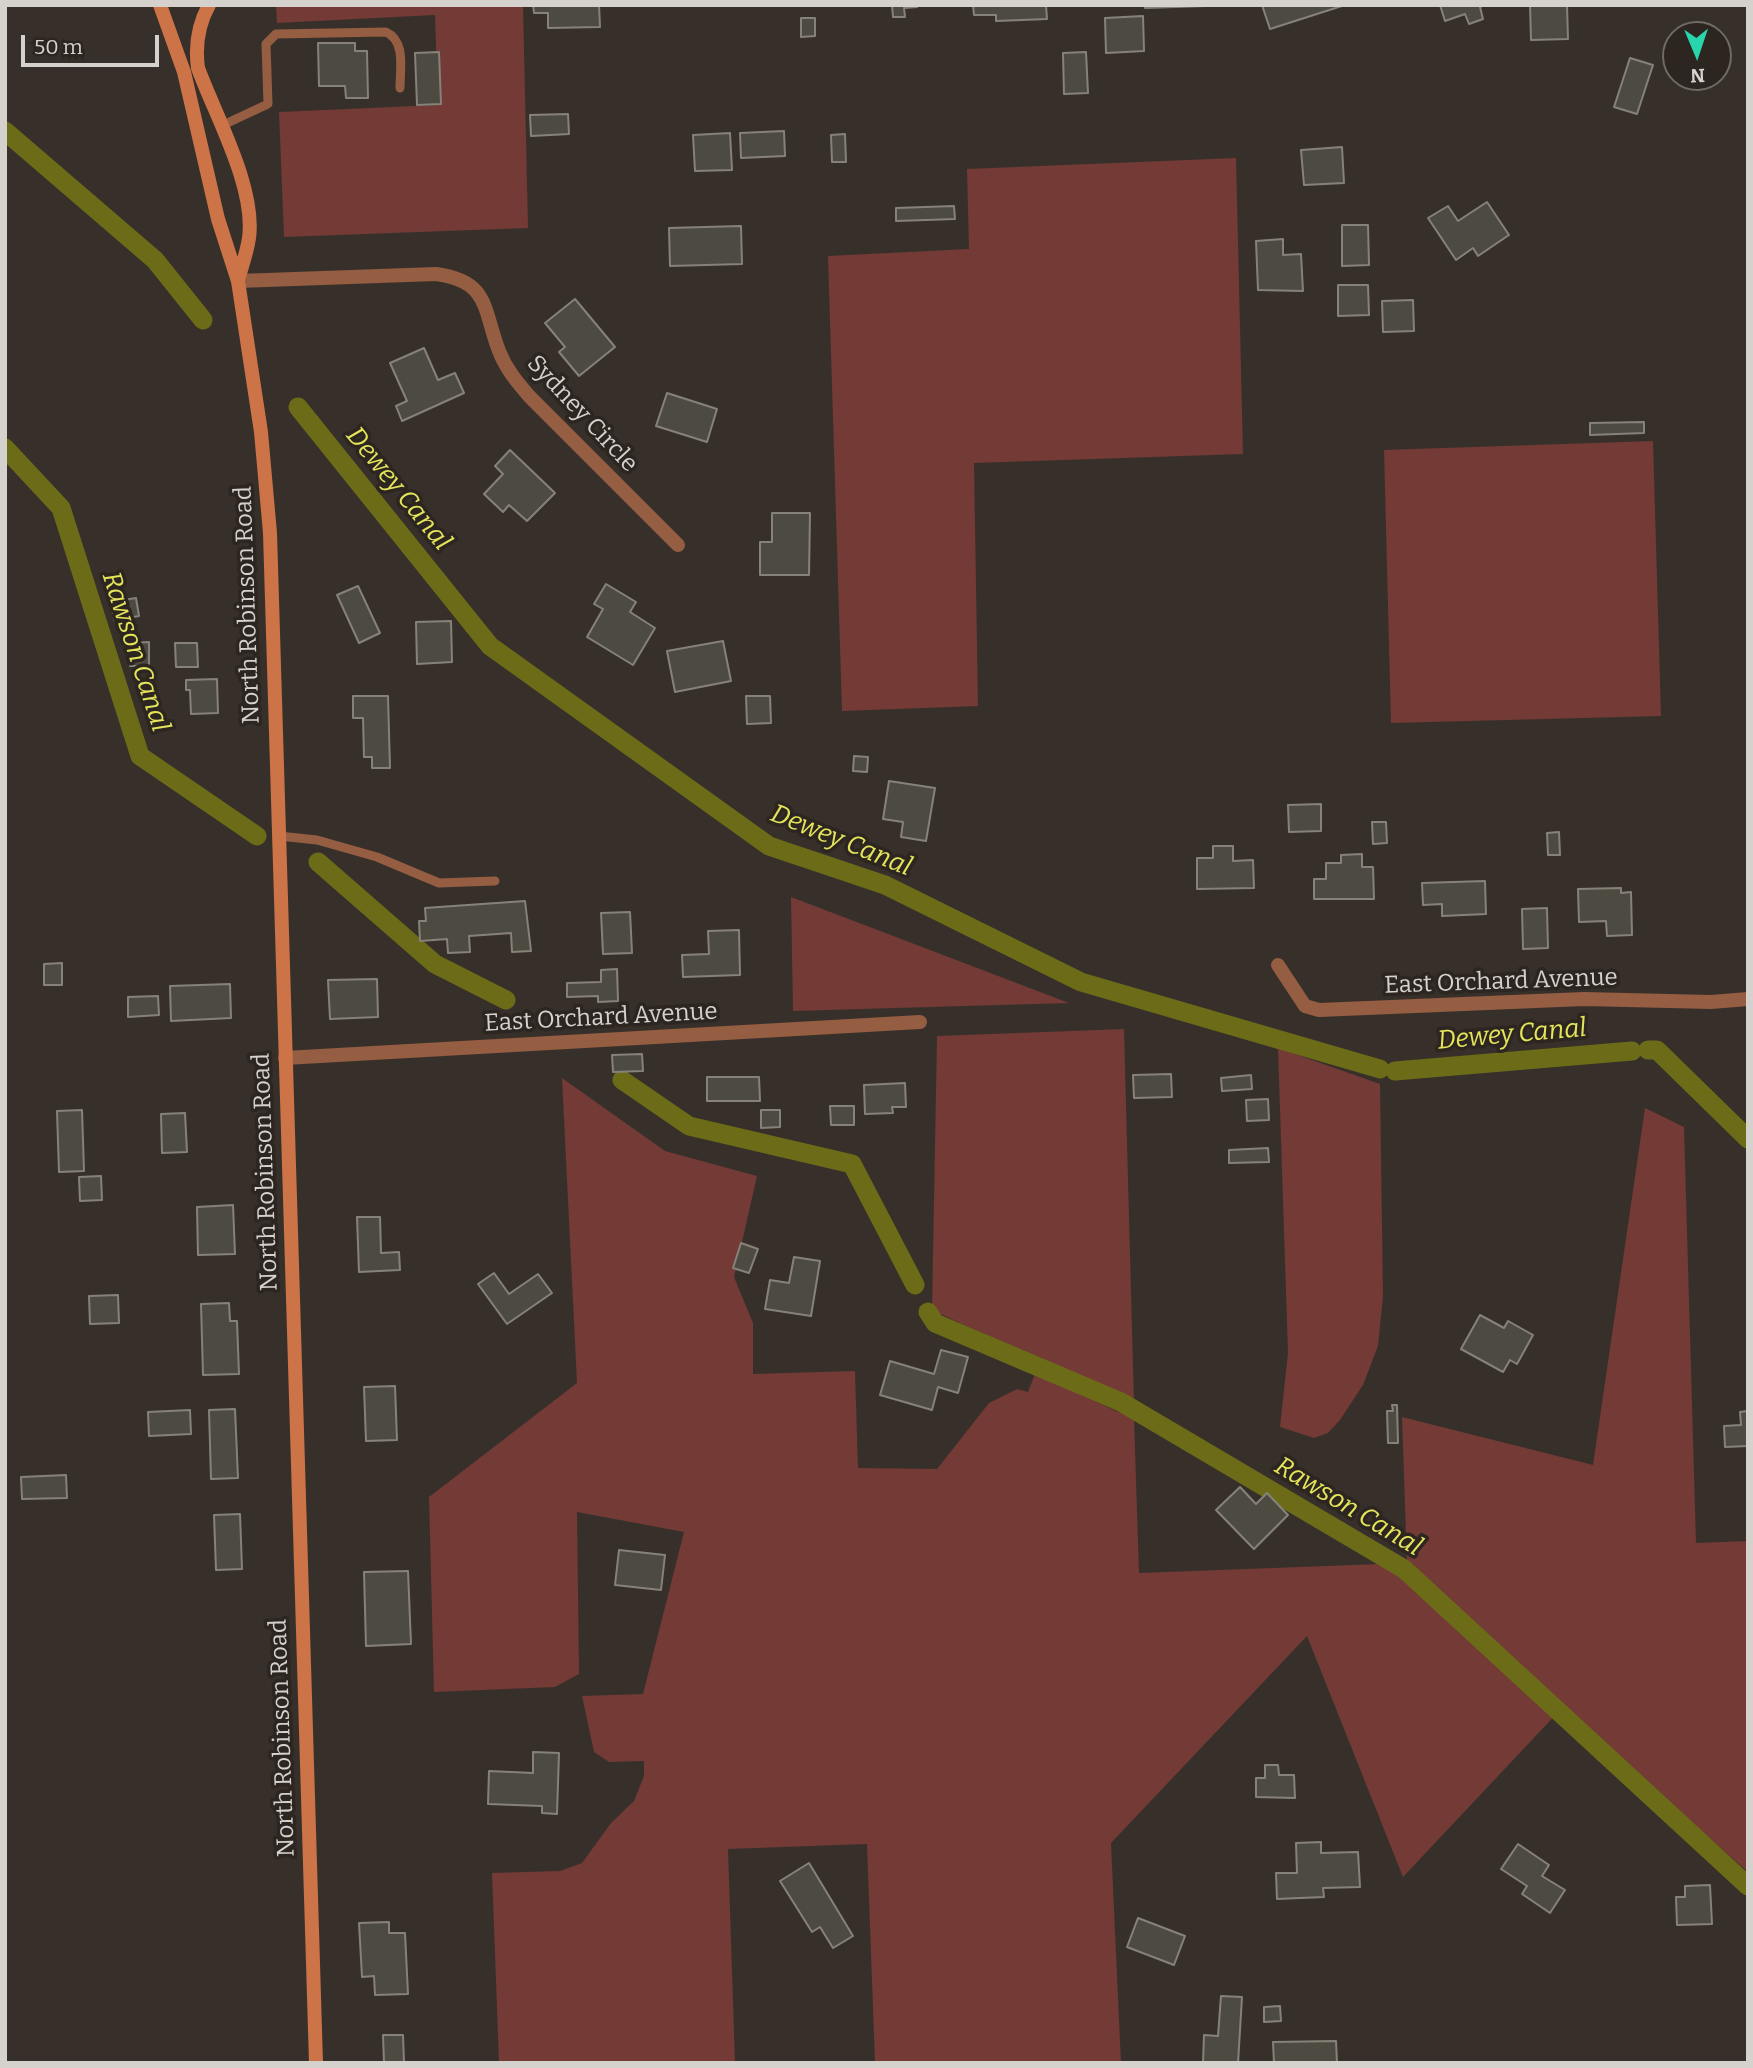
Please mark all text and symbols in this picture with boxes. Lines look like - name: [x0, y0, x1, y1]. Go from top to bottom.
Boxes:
- scale bar: [24, 21, 163, 65]
- north arrow: [1662, 21, 1732, 91]
- text: 50 m: [34, 34, 83, 60]
- text: N: [1690, 64, 1705, 87]
- street label: Sydney Circle: [521, 350, 643, 478]
- water label: Dewey Canal: [339, 421, 457, 557]
- street label: North Robinson Road: [229, 485, 267, 725]
- water label: Rawson Canal: [94, 568, 176, 736]
- water label: Dewey Canal: [766, 799, 916, 883]
- street label: East Orchard Avenue: [1384, 964, 1618, 1000]
- street label: East Orchard Avenue: [484, 998, 718, 1038]
- water label: Dewey Canal: [1436, 1013, 1588, 1057]
- street label: North Robinson Road: [247, 1052, 285, 1292]
- water label: Rawson Canal: [1269, 1451, 1427, 1563]
- street label: North Robinson Road: [264, 1618, 302, 1858]

